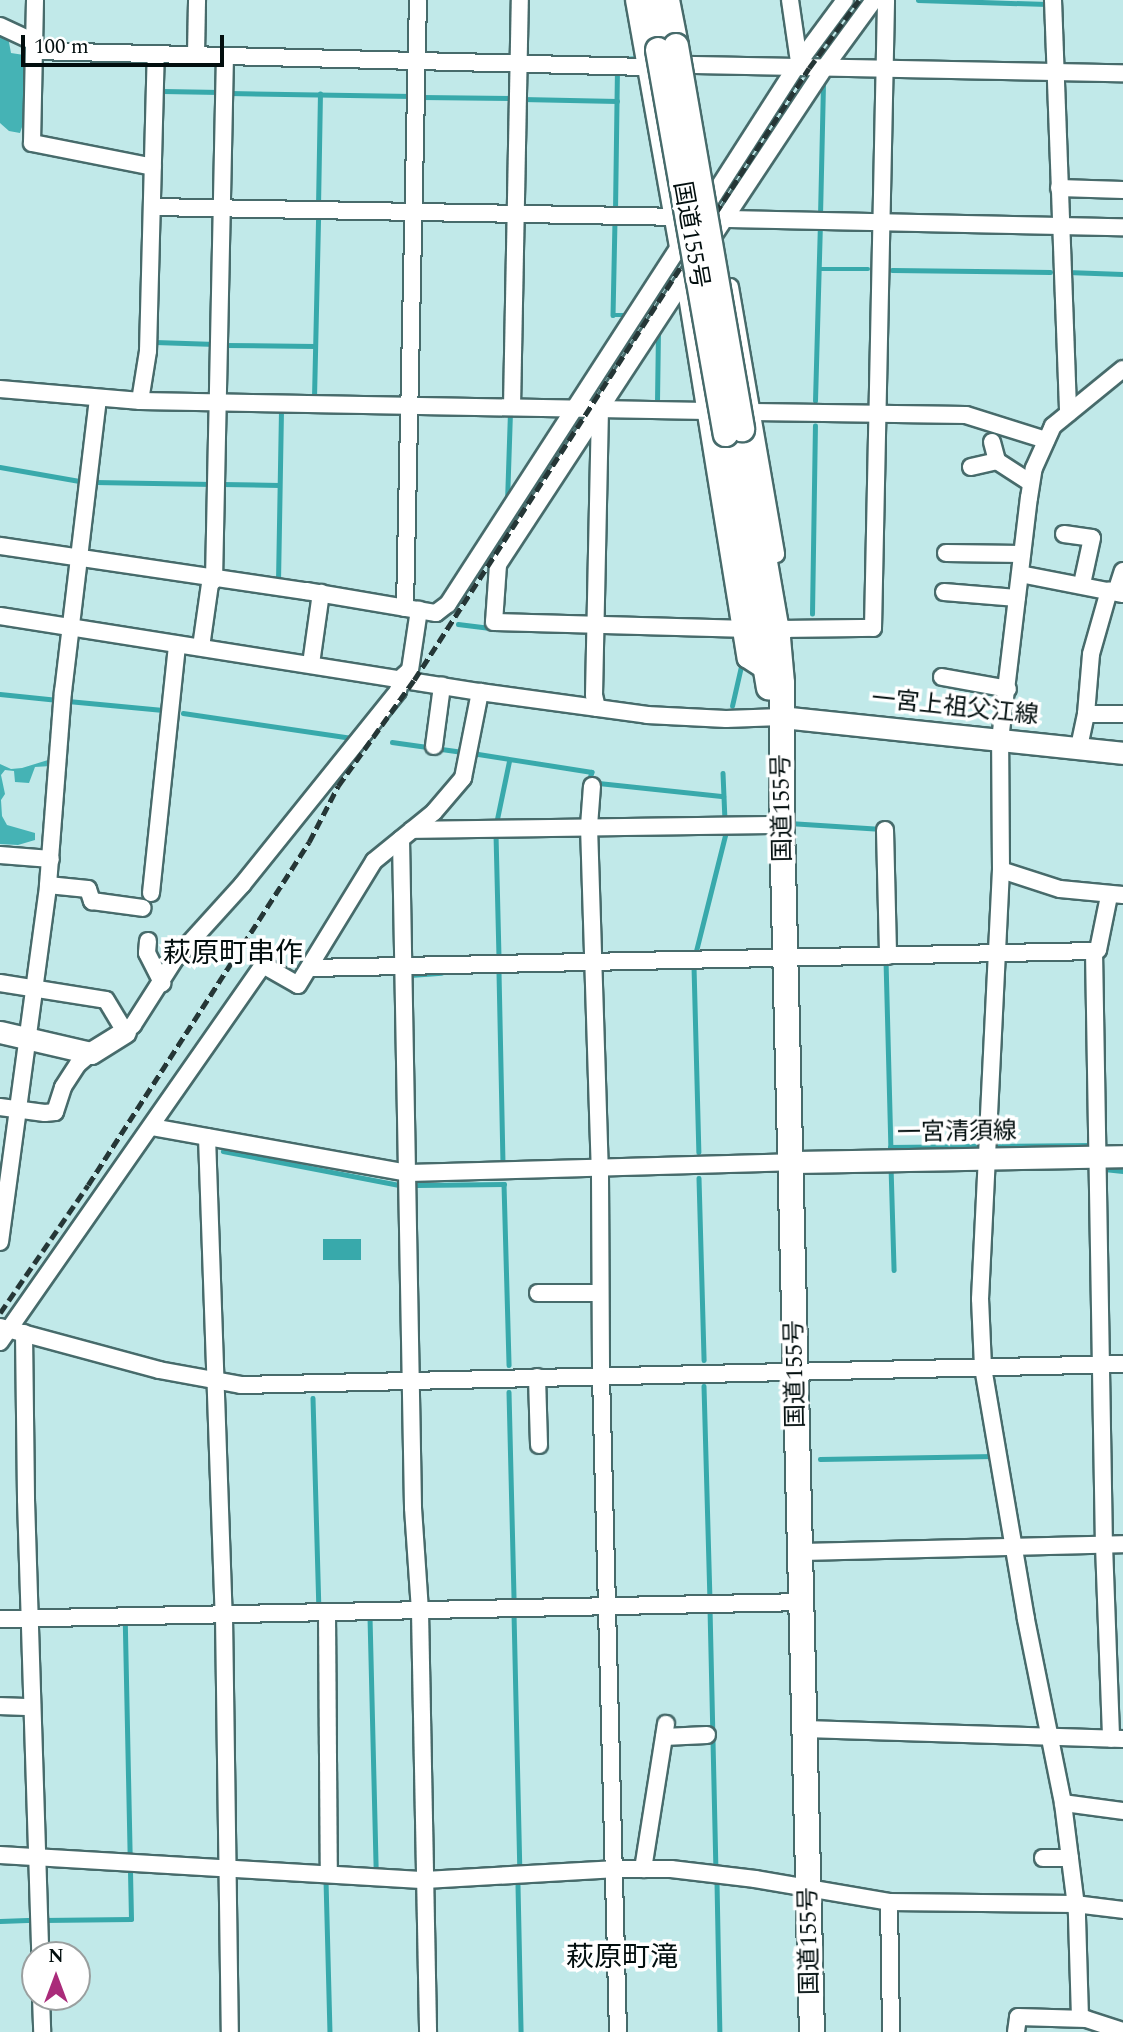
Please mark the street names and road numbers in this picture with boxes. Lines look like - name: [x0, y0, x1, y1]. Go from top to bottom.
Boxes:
- street label: 国道155号: [666, 179, 714, 291]
- street label: 一宮上祖父江線: [870, 685, 1040, 731]
- street label: 国道155号: [768, 754, 798, 862]
- street label: 一宮清須線: [897, 1118, 1017, 1148]
- street label: 国道155号: [781, 1320, 811, 1428]
- street label: 国道155号: [795, 1887, 825, 1995]

